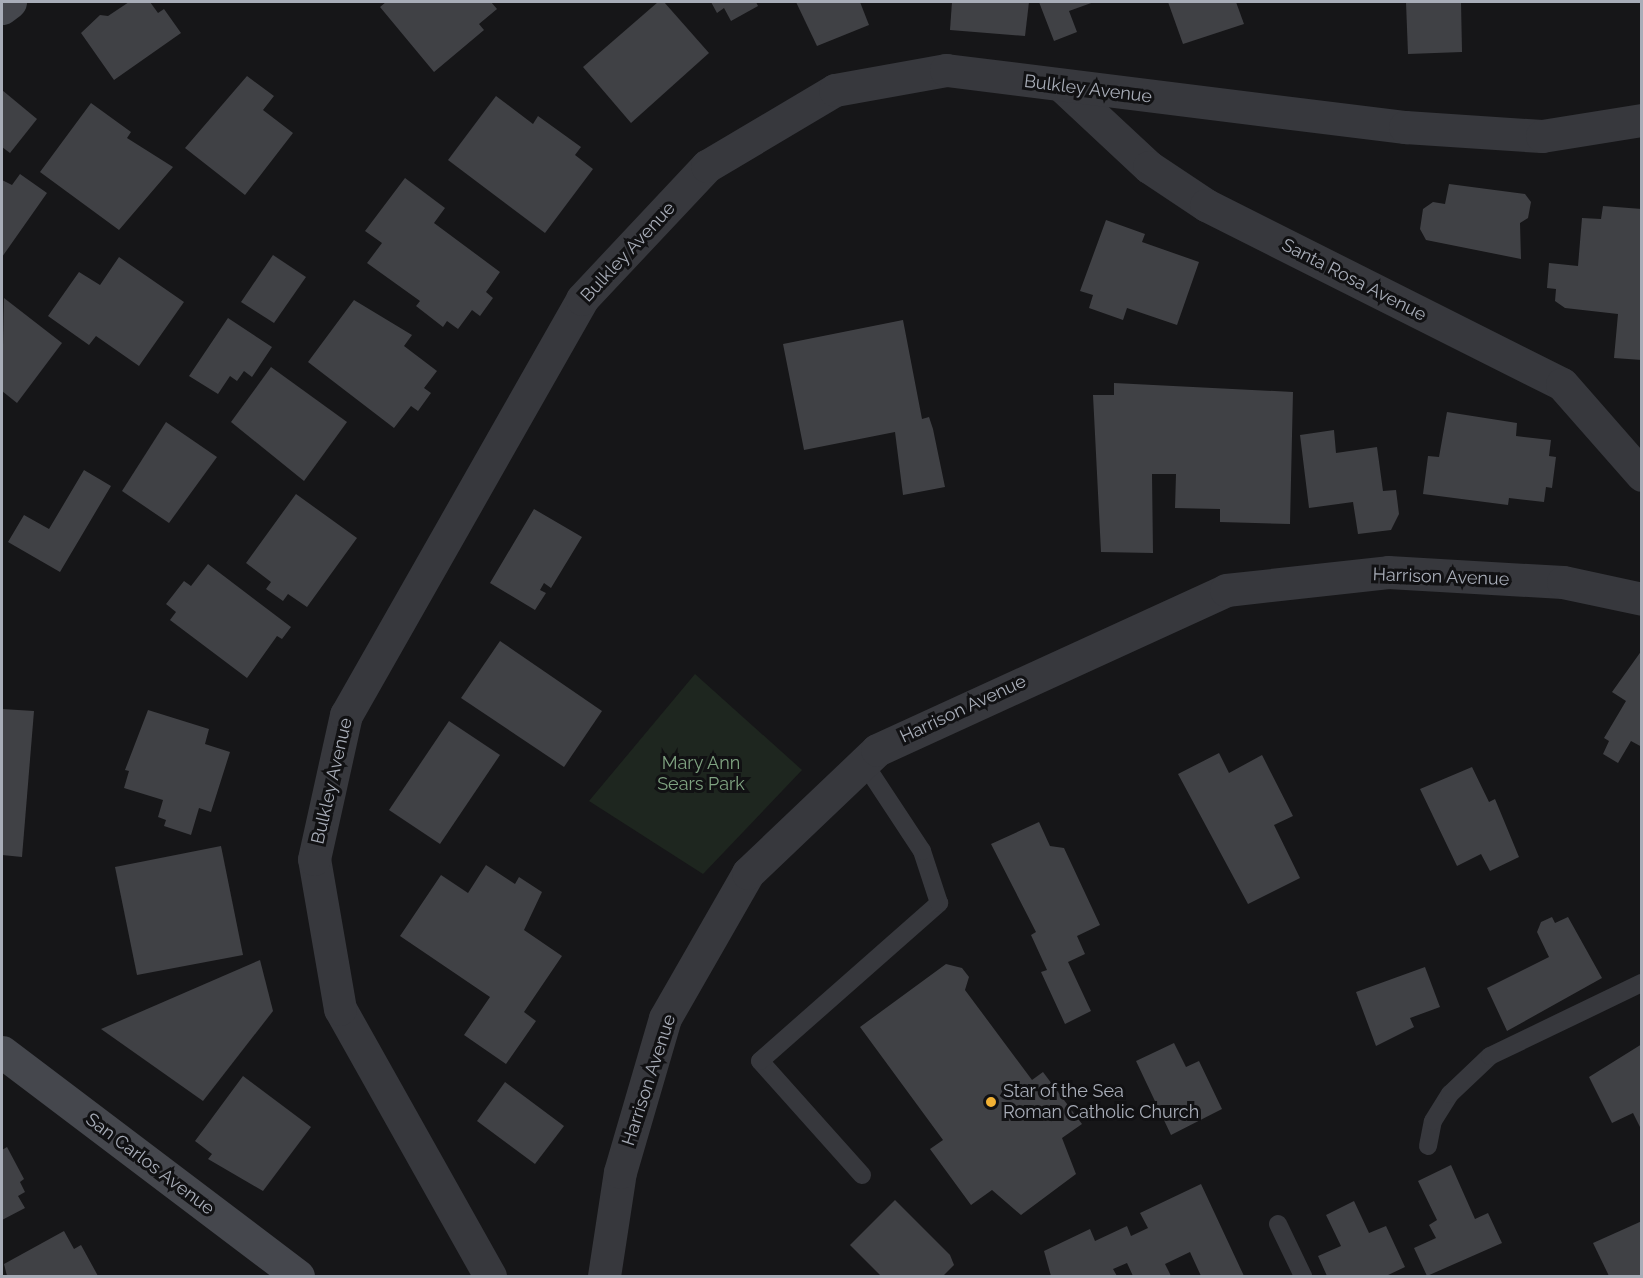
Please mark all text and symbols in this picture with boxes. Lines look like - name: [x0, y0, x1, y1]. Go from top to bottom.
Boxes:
- street label: Bulkley Avenue: [1022, 70, 1154, 108]
- street label: Bulkley Avenue: [576, 197, 680, 307]
- street label: Santa Rosa Avenue: [1278, 234, 1430, 326]
- street label: Harrison Avenue: [1372, 564, 1510, 590]
- street label: Harrison Avenue: [896, 670, 1030, 748]
- street label: Bulkley Avenue: [307, 715, 357, 847]
- park label: Mary Ann Sears Park: [657, 753, 745, 795]
- street label: Harrison Avenue: [618, 1011, 680, 1149]
- place label: Star of the Sea Roman Catholic Church: [1003, 1081, 1199, 1124]
- marker: Star of the Sea Roman Catholic Church: [984, 1095, 998, 1109]
- street label: San Carlos Avenue: [81, 1108, 219, 1220]

